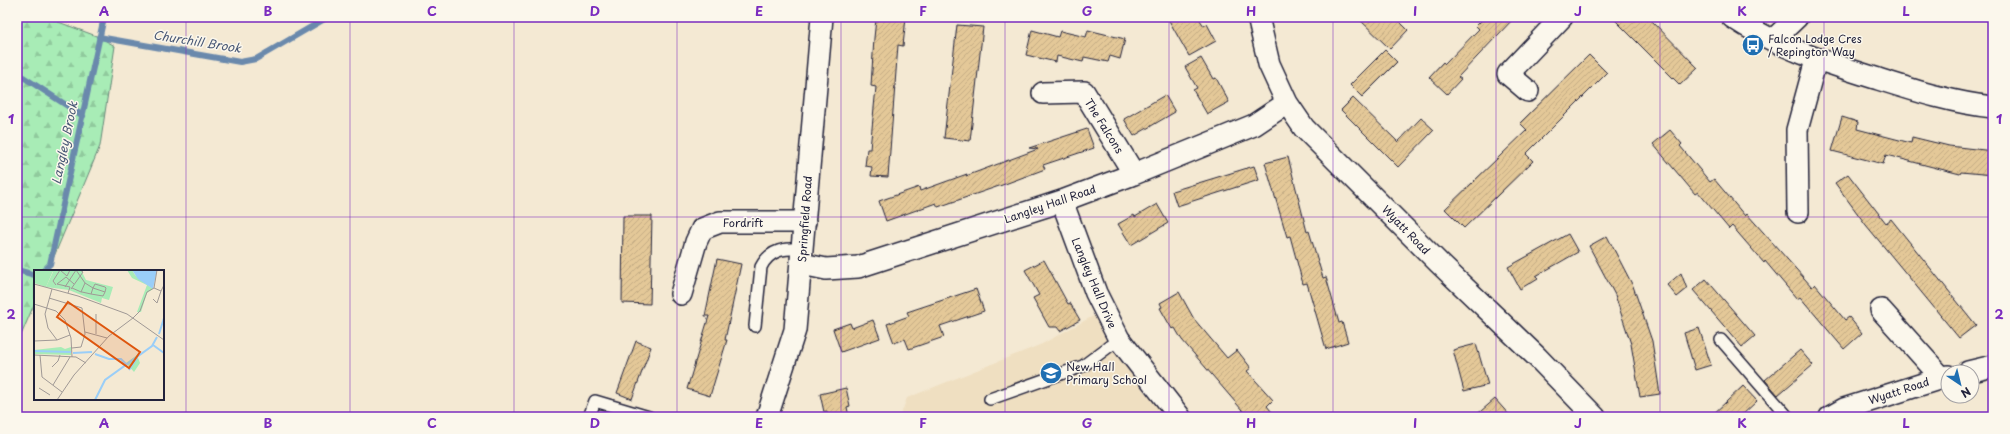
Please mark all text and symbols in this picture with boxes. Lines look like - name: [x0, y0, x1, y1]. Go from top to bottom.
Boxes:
- text: A: [99, 1, 109, 20]
- text: B: [264, 1, 273, 20]
- text: C: [427, 1, 437, 20]
- text: D: [590, 1, 600, 20]
- text: E: [755, 1, 763, 20]
- text: F: [919, 1, 927, 20]
- text: G: [1082, 1, 1092, 20]
- text: H: [1246, 1, 1256, 20]
- text: I: [1413, 1, 1417, 20]
- text: J: [1574, 1, 1582, 20]
- text: K: [1737, 1, 1747, 20]
- text: L: [1902, 1, 1910, 20]
- water label: Churchill Brook: [152, 25, 244, 57]
- place label: Falcon Lodge Cres / Repington Way: [1768, 30, 1862, 60]
- bus stop icon: Falcon Lodge Cres / Repington Way: [1740, 32, 1766, 58]
- street label: The Falcons: [1081, 95, 1128, 157]
- water label: Langley Brook: [46, 99, 82, 186]
- text: 1: [8, 109, 14, 128]
- text: 1: [1996, 109, 2002, 128]
- street label: Springfield Road: [793, 175, 816, 263]
- street label: Langley Hall Road: [1002, 180, 1098, 227]
- street label: Wyatt Road: [1378, 201, 1434, 258]
- street label: Fordrift: [723, 214, 764, 231]
- street label: Langley Hall Drive: [1068, 235, 1121, 331]
- inset map: [34, 270, 164, 400]
- text: 2: [6, 304, 16, 323]
- text: 2: [1994, 304, 2004, 323]
- place label: New Hall Primary School: [1066, 358, 1147, 388]
- school or university icon: New Hall Primary School: [1038, 360, 1064, 386]
- north arrow: [1940, 364, 1980, 404]
- street label: Wyatt Road: [1866, 373, 1931, 408]
- text: N: [1957, 383, 1974, 402]
- text: A: [99, 413, 109, 432]
- text: B: [264, 413, 273, 432]
- text: C: [427, 413, 437, 432]
- text: D: [590, 413, 600, 432]
- text: E: [755, 413, 763, 432]
- text: F: [919, 413, 927, 432]
- text: G: [1082, 413, 1092, 432]
- text: H: [1246, 413, 1256, 432]
- text: I: [1413, 413, 1417, 432]
- text: J: [1574, 413, 1582, 432]
- text: K: [1737, 413, 1747, 432]
- text: L: [1902, 413, 1910, 432]

